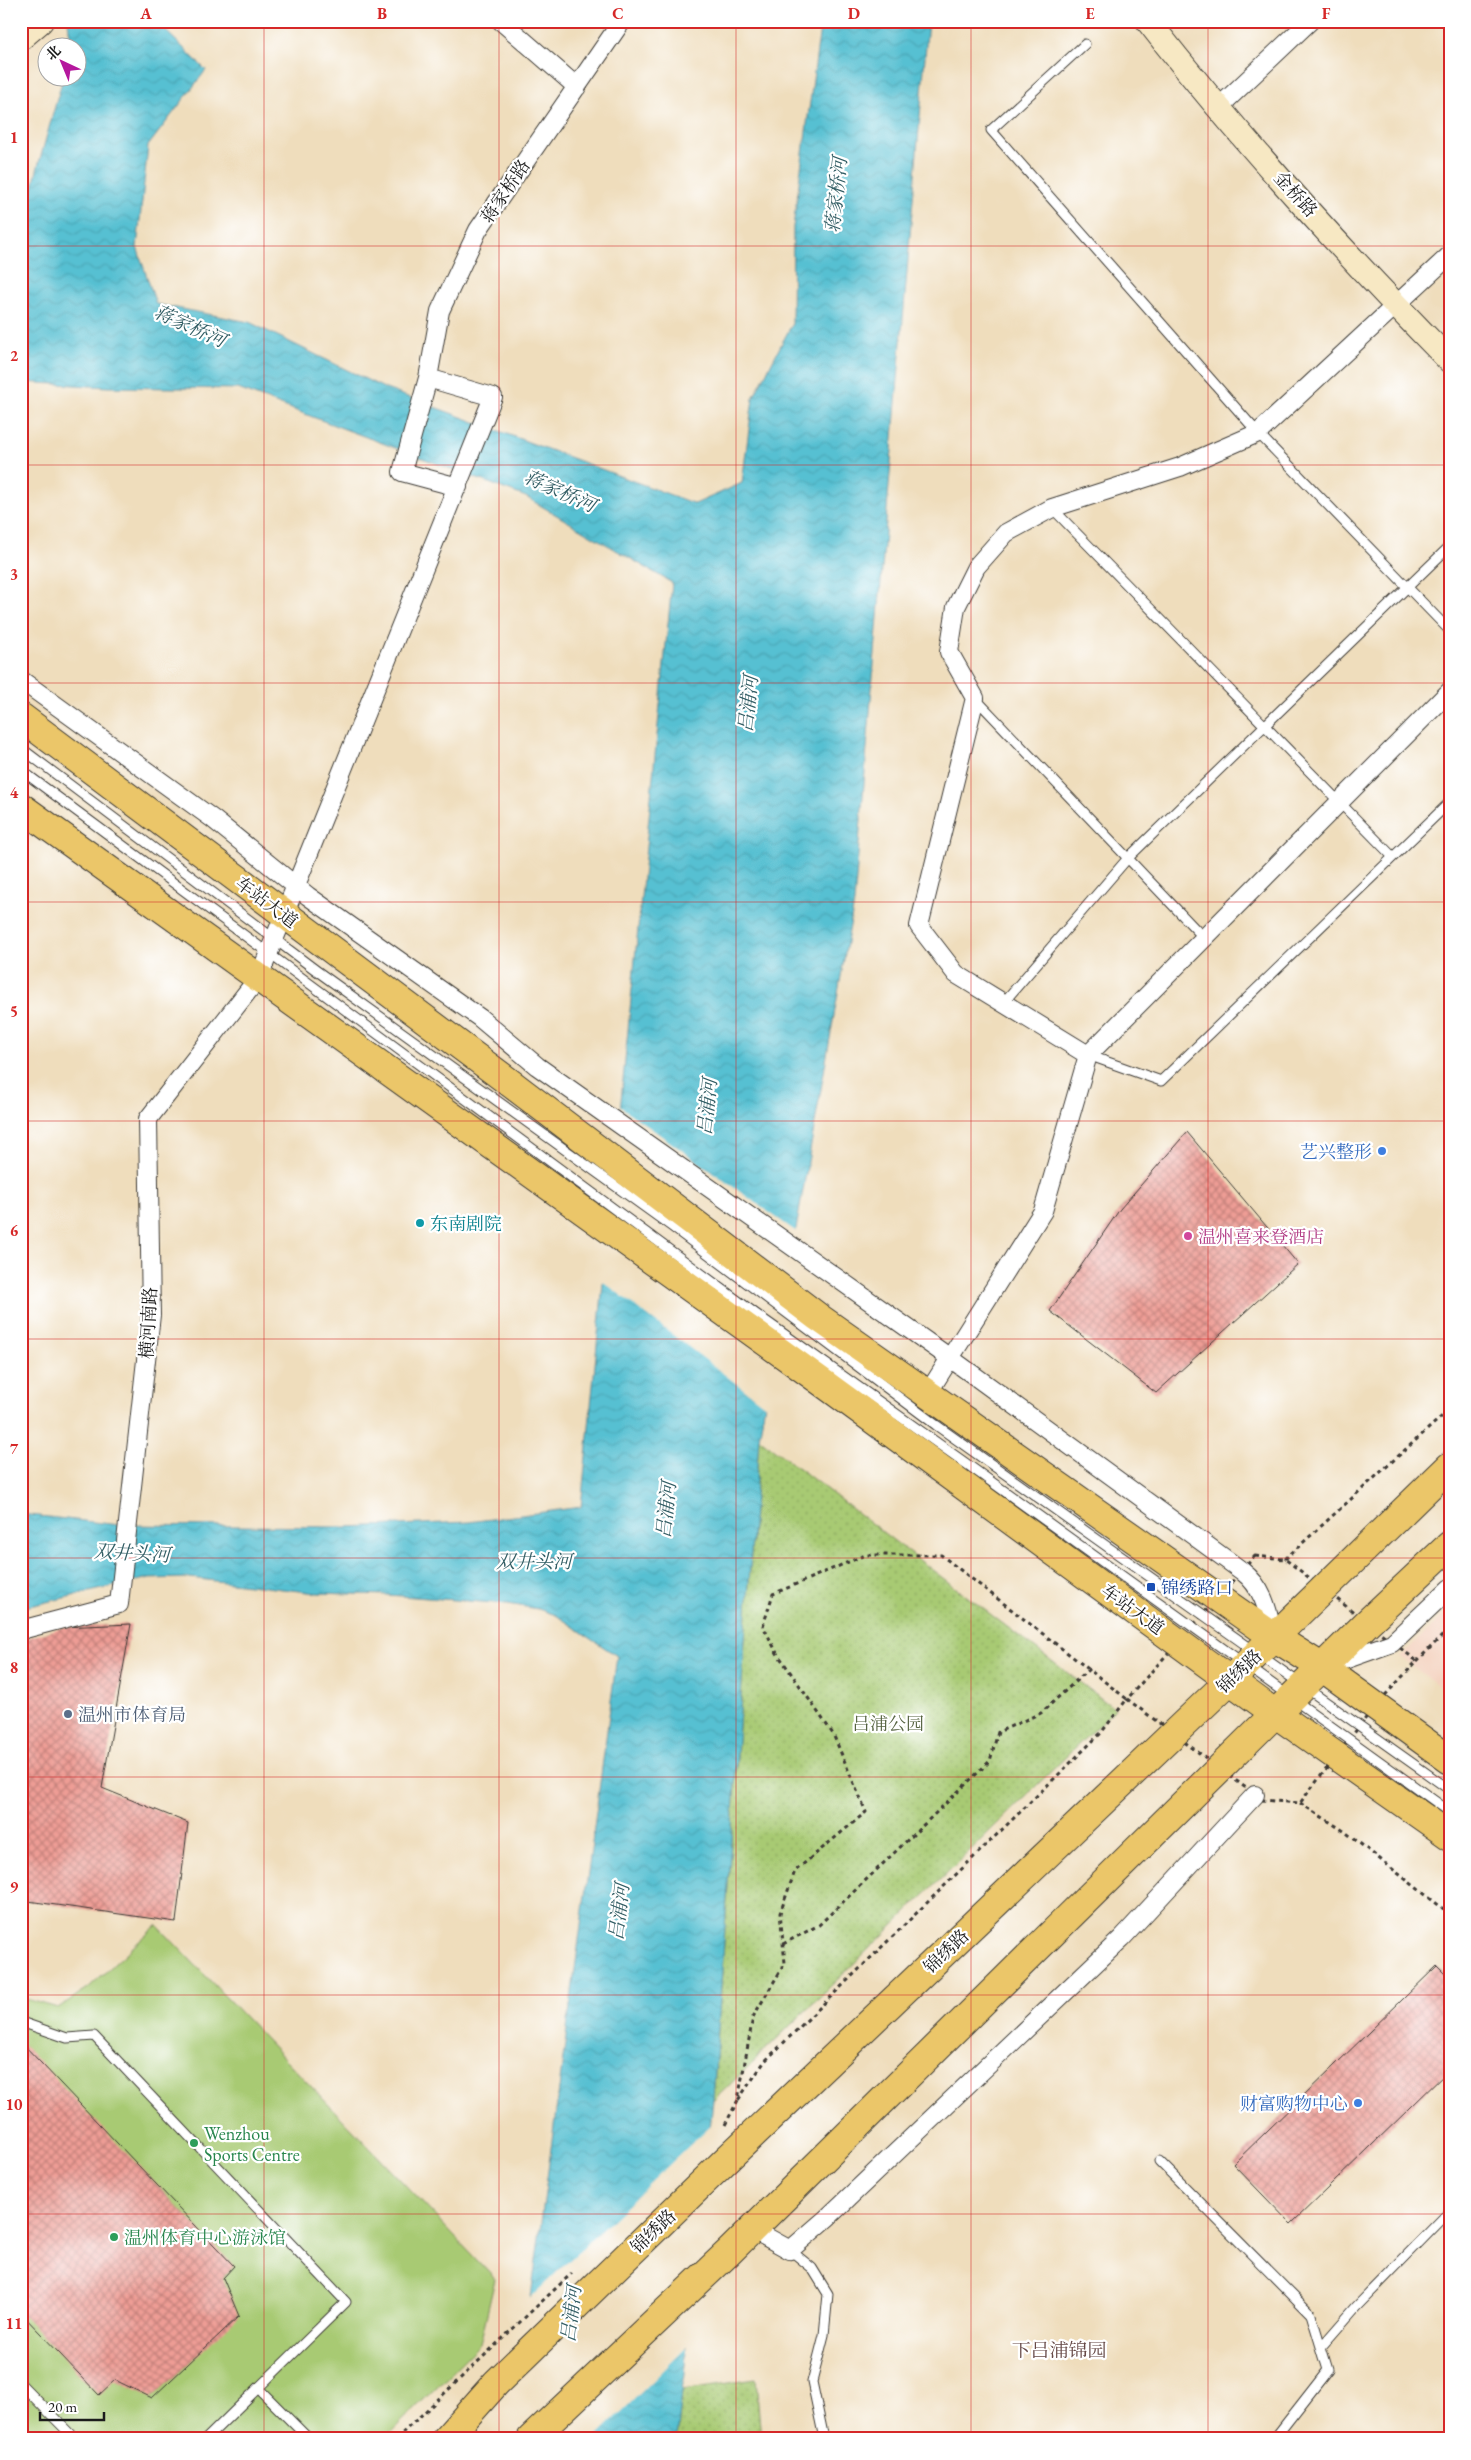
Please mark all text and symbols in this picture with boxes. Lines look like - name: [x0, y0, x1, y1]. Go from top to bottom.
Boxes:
- text: A: [139, 3, 152, 24]
- text: B: [377, 3, 387, 24]
- text: C: [612, 3, 624, 24]
- text: D: [848, 3, 860, 24]
- text: E: [1085, 3, 1095, 24]
- text: F: [1322, 3, 1331, 24]
- north arrow: [38, 38, 88, 88]
- text: 北: [42, 41, 64, 64]
- text: 1: [10, 127, 18, 148]
- water label: 蒋家桥河: [820, 153, 853, 234]
- street label: 蒋家桥路: [475, 155, 535, 227]
- street label: 金桥路: [1269, 166, 1323, 222]
- water label: 蒋家桥河: [150, 299, 233, 354]
- text: 2: [10, 345, 19, 366]
- water label: 蒋家桥河: [520, 464, 603, 519]
- text: 3: [10, 564, 18, 585]
- water label: 吕浦河: [733, 671, 764, 734]
- text: 4: [10, 782, 19, 803]
- street label: 车站大道: [231, 871, 303, 933]
- text: 5: [10, 1001, 18, 1022]
- water label: 吕浦河: [692, 1074, 723, 1137]
- place label: 艺兴整形: [1300, 1140, 1372, 1163]
- marker: 艺兴整形: [1376, 1145, 1388, 1157]
- place label: 东南剧院: [430, 1212, 502, 1235]
- marker: 东南剧院: [414, 1217, 426, 1229]
- text: 6: [10, 1220, 19, 1241]
- place label: 温州喜来登酒店: [1198, 1225, 1324, 1248]
- marker: 温州喜来登酒店: [1182, 1230, 1194, 1242]
- street label: 横河南路: [135, 1286, 161, 1360]
- text: 7: [10, 1438, 19, 1459]
- water label: 吕浦河: [651, 1477, 682, 1540]
- water label: 双井头河: [93, 1539, 174, 1568]
- water label: 双井头河: [496, 1549, 575, 1574]
- place label: 锦绣路口: [1161, 1576, 1233, 1599]
- street label: 车站大道: [1097, 1579, 1169, 1639]
- marker: 锦绣路口: [1145, 1581, 1157, 1593]
- street label: 锦绣路: [1212, 1644, 1266, 1698]
- text: 8: [10, 1657, 18, 1678]
- place label: 温州市体育局: [78, 1703, 186, 1726]
- marker: 温州市体育局: [62, 1708, 74, 1720]
- park label: 吕浦公园: [852, 1712, 924, 1735]
- text: 9: [10, 1876, 19, 1897]
- water label: 吕浦河: [603, 1879, 635, 1942]
- street label: 锦绣路: [919, 1924, 973, 1978]
- place label: 财富购物中心: [1240, 2092, 1348, 2115]
- text: 10: [6, 2094, 23, 2115]
- marker: 财富购物中心: [1352, 2097, 1364, 2109]
- place label: Wenzhou Sports Centre: [204, 2122, 300, 2166]
- marker: Wenzhou Sports Centre: [188, 2137, 200, 2149]
- street label: 锦绣路: [626, 2204, 680, 2258]
- place label: 温州体育中心游泳馆: [124, 2226, 286, 2249]
- marker: 温州体育中心游泳馆: [108, 2231, 120, 2243]
- water label: 吕浦河: [555, 2281, 587, 2344]
- text: 11: [6, 2313, 22, 2334]
- district label: 下吕浦锦园: [1011, 2338, 1107, 2363]
- scale bar: [40, 2390, 104, 2422]
- text: 20 m: [48, 2397, 77, 2416]

